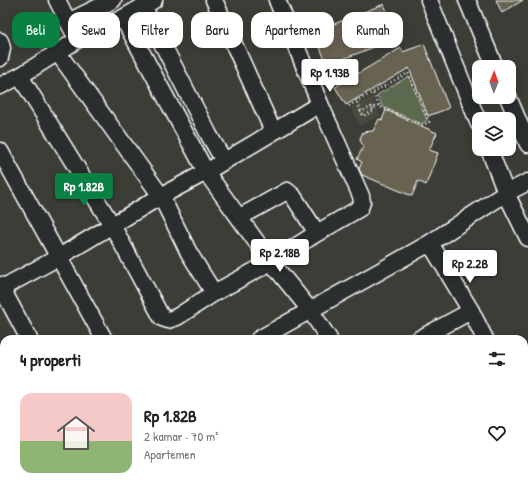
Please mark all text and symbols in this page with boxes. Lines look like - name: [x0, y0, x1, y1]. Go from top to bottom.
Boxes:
- chip: Beli: [12, 12, 60, 48]
- chip: Sewa: [68, 12, 120, 48]
- chip: Filter: [128, 12, 183, 48]
- chip: Baru: [191, 12, 243, 48]
- chip: Apartemen: [251, 12, 334, 48]
- chip: Rumah: [342, 12, 403, 48]
- pin: Rp 1.93B: [289, 59, 371, 93]
- north arrow: [472, 60, 516, 104]
- map controls: [472, 60, 516, 156]
- text: Rp 1.93B: [310, 63, 350, 81]
- button: layers: [472, 112, 516, 156]
- pin: Rp 1.82B: [43, 173, 125, 207]
- text: Rp 1.82B: [64, 177, 104, 195]
- pin: Rp 2.18B: [239, 239, 321, 273]
- text: Rp 2.18B: [260, 243, 300, 261]
- pin: Rp 2.2B: [433, 250, 507, 284]
- text: Rp 2.2B: [452, 254, 488, 272]
- text: 4 properti: [20, 348, 81, 371]
- icon: filters: [486, 348, 508, 370]
- text: Rp 1.82B: [144, 404, 197, 427]
- icon: home: [52, 409, 100, 457]
- icon: heart: [486, 422, 508, 444]
- text: 2 kamar · 70 m²: [144, 427, 218, 445]
- text: Apartemen: [144, 445, 196, 463]

